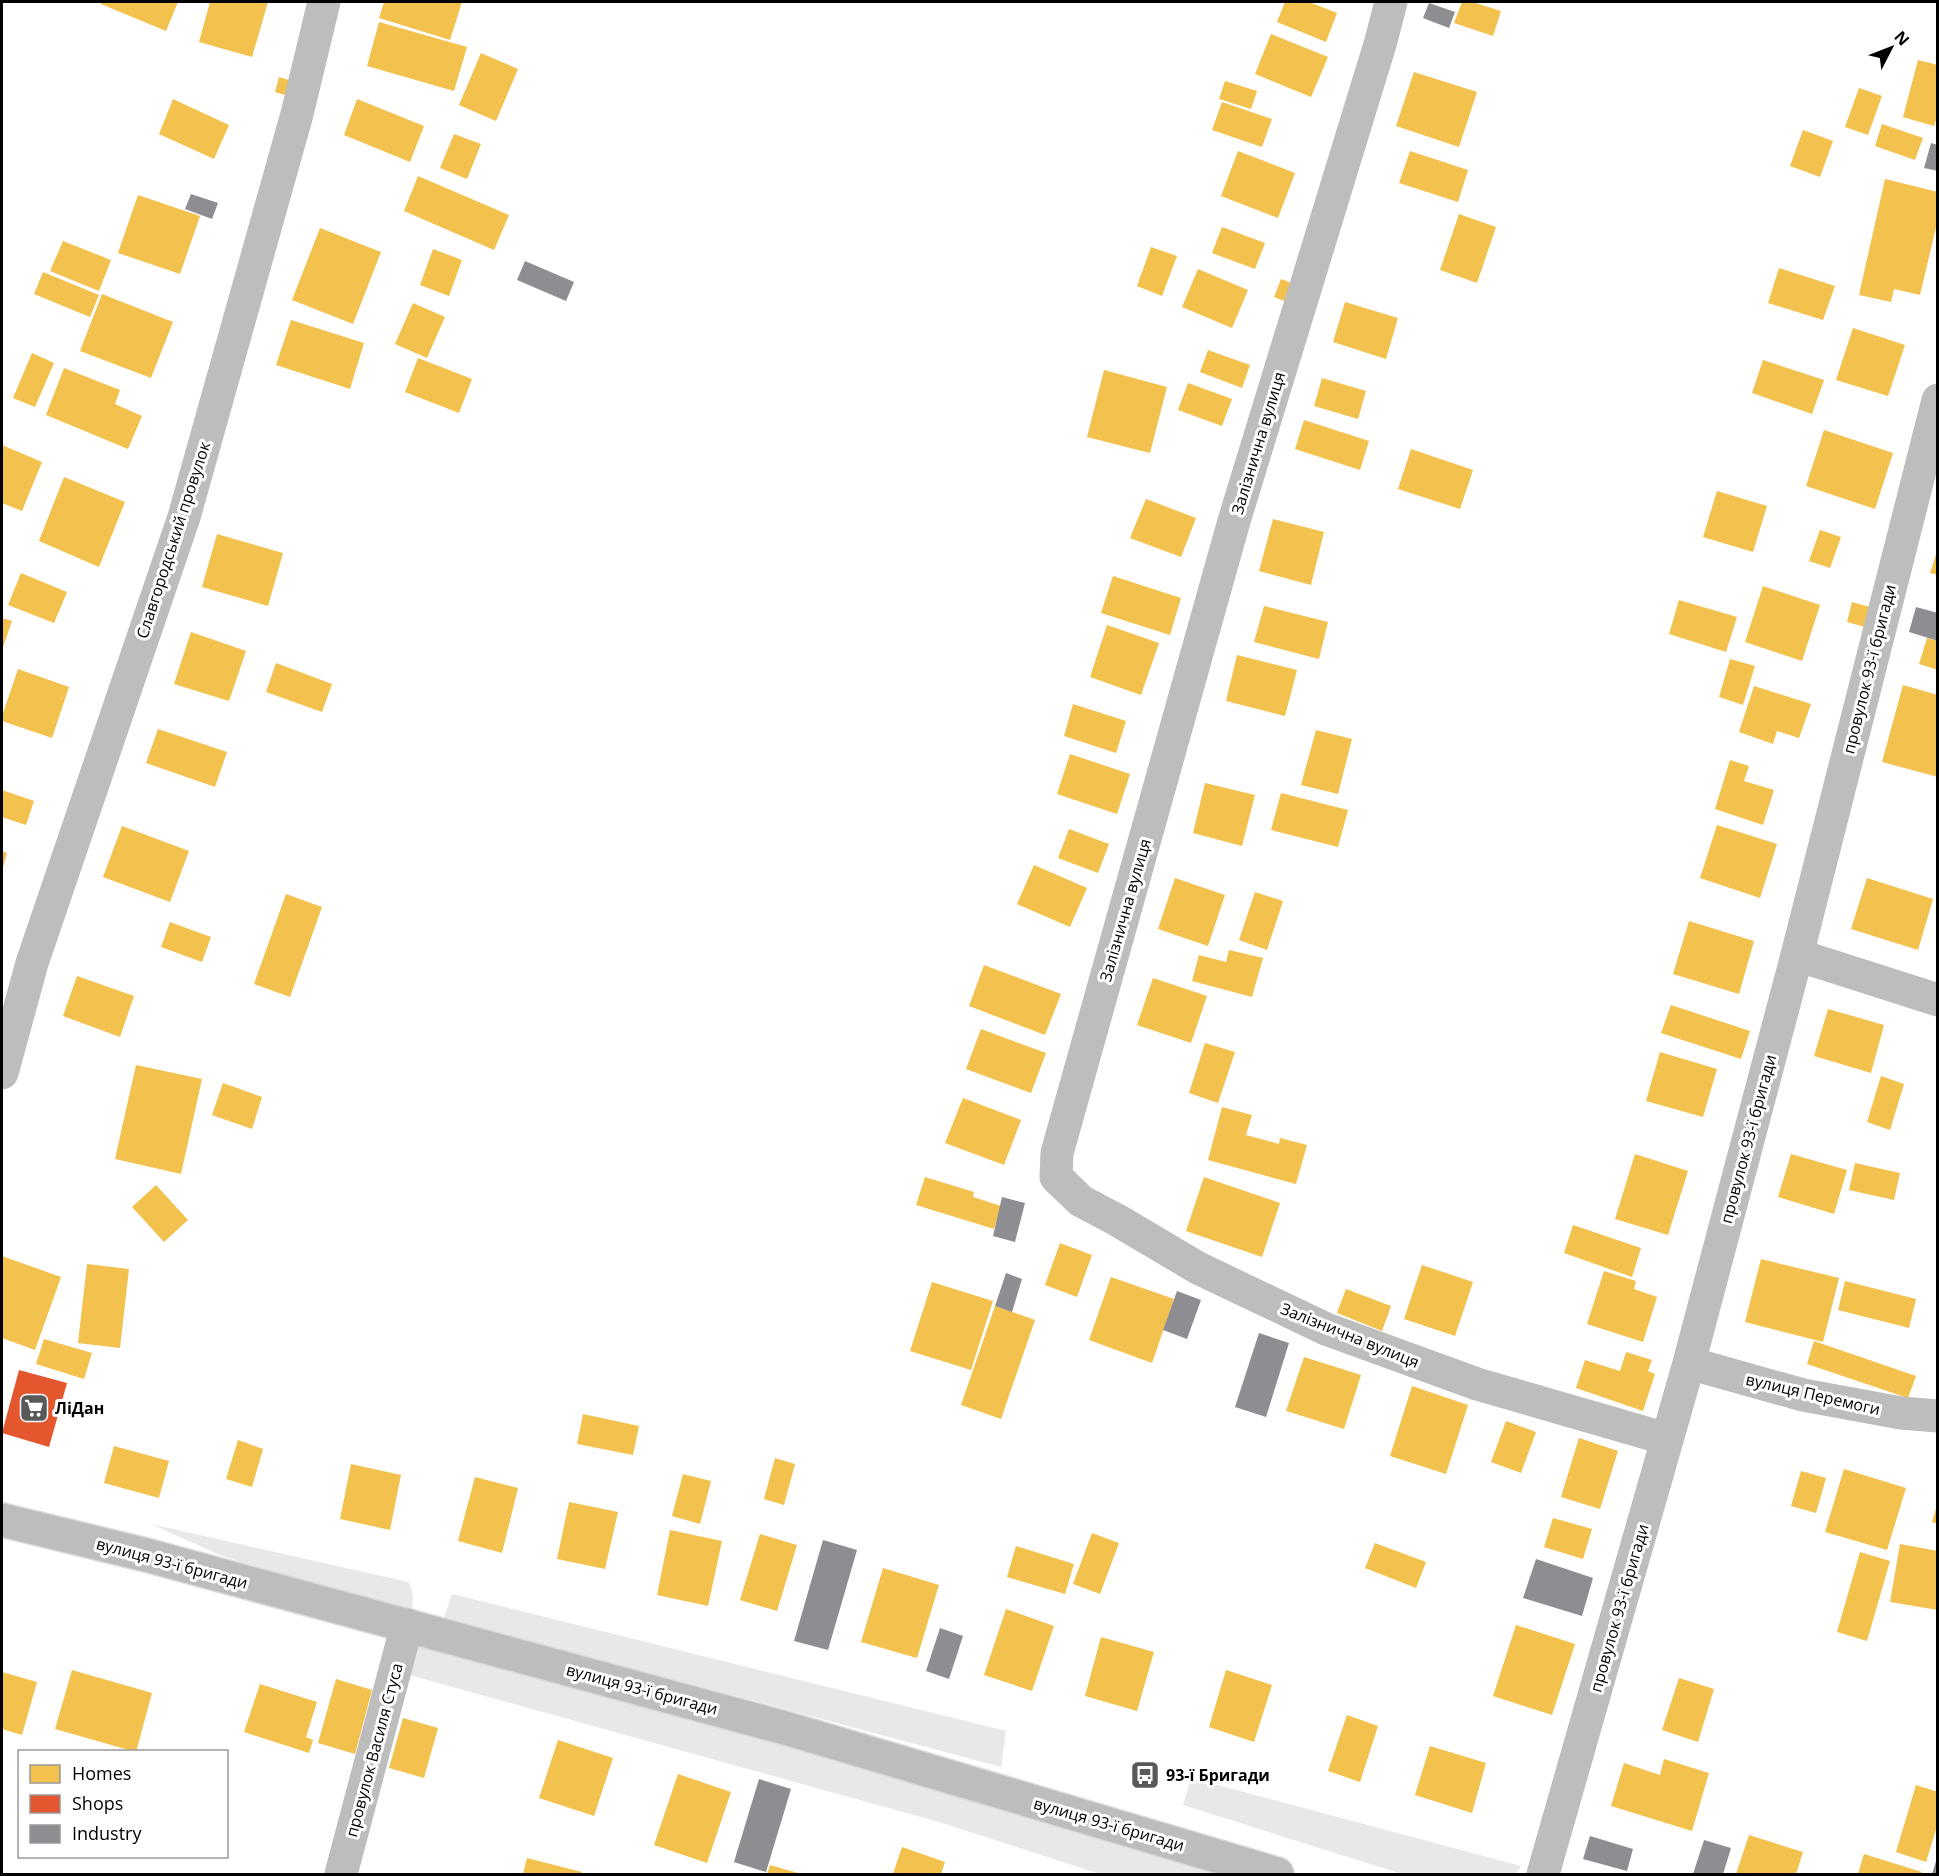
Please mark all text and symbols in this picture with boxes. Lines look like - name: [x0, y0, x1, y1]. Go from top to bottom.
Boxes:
- north arrow: [1861, 18, 1921, 78]
- text: N: [1890, 26, 1915, 50]
- street label: Залізнична вулиця: [1226, 369, 1290, 517]
- street label: Славгородський провулок: [131, 438, 216, 641]
- street label: провулок 93-ї бригади: [1837, 582, 1901, 756]
- street label: Залізнична вулиця: [1094, 836, 1156, 984]
- street label: провулок 93-ї бригади: [1715, 1052, 1781, 1226]
- street label: Залізнична вулиця: [1277, 1297, 1423, 1373]
- street label: вулиця Перемоги: [1744, 1368, 1882, 1420]
- supermarket icon: ЛіДан: [18, 1392, 50, 1424]
- place label: ЛіДан: [55, 1397, 104, 1419]
- street label: провулок 93-ї бригади: [1584, 1521, 1654, 1695]
- street label: вулиця 93-ї бригади: [94, 1532, 250, 1594]
- street label: вулиця 93-ї бригади: [564, 1658, 720, 1720]
- street label: провулок Василя Стуса: [340, 1661, 408, 1839]
- legend: [18, 1750, 228, 1858]
- bus stop icon: 93-ї Бригади: [1129, 1759, 1161, 1791]
- text: Homes: [72, 1761, 131, 1785]
- place label: 93-ї Бригади: [1166, 1764, 1270, 1786]
- text: Shops: [72, 1791, 123, 1815]
- street label: вулиця 93-ї бригади: [1031, 1792, 1187, 1856]
- text: Industry: [72, 1821, 142, 1845]

